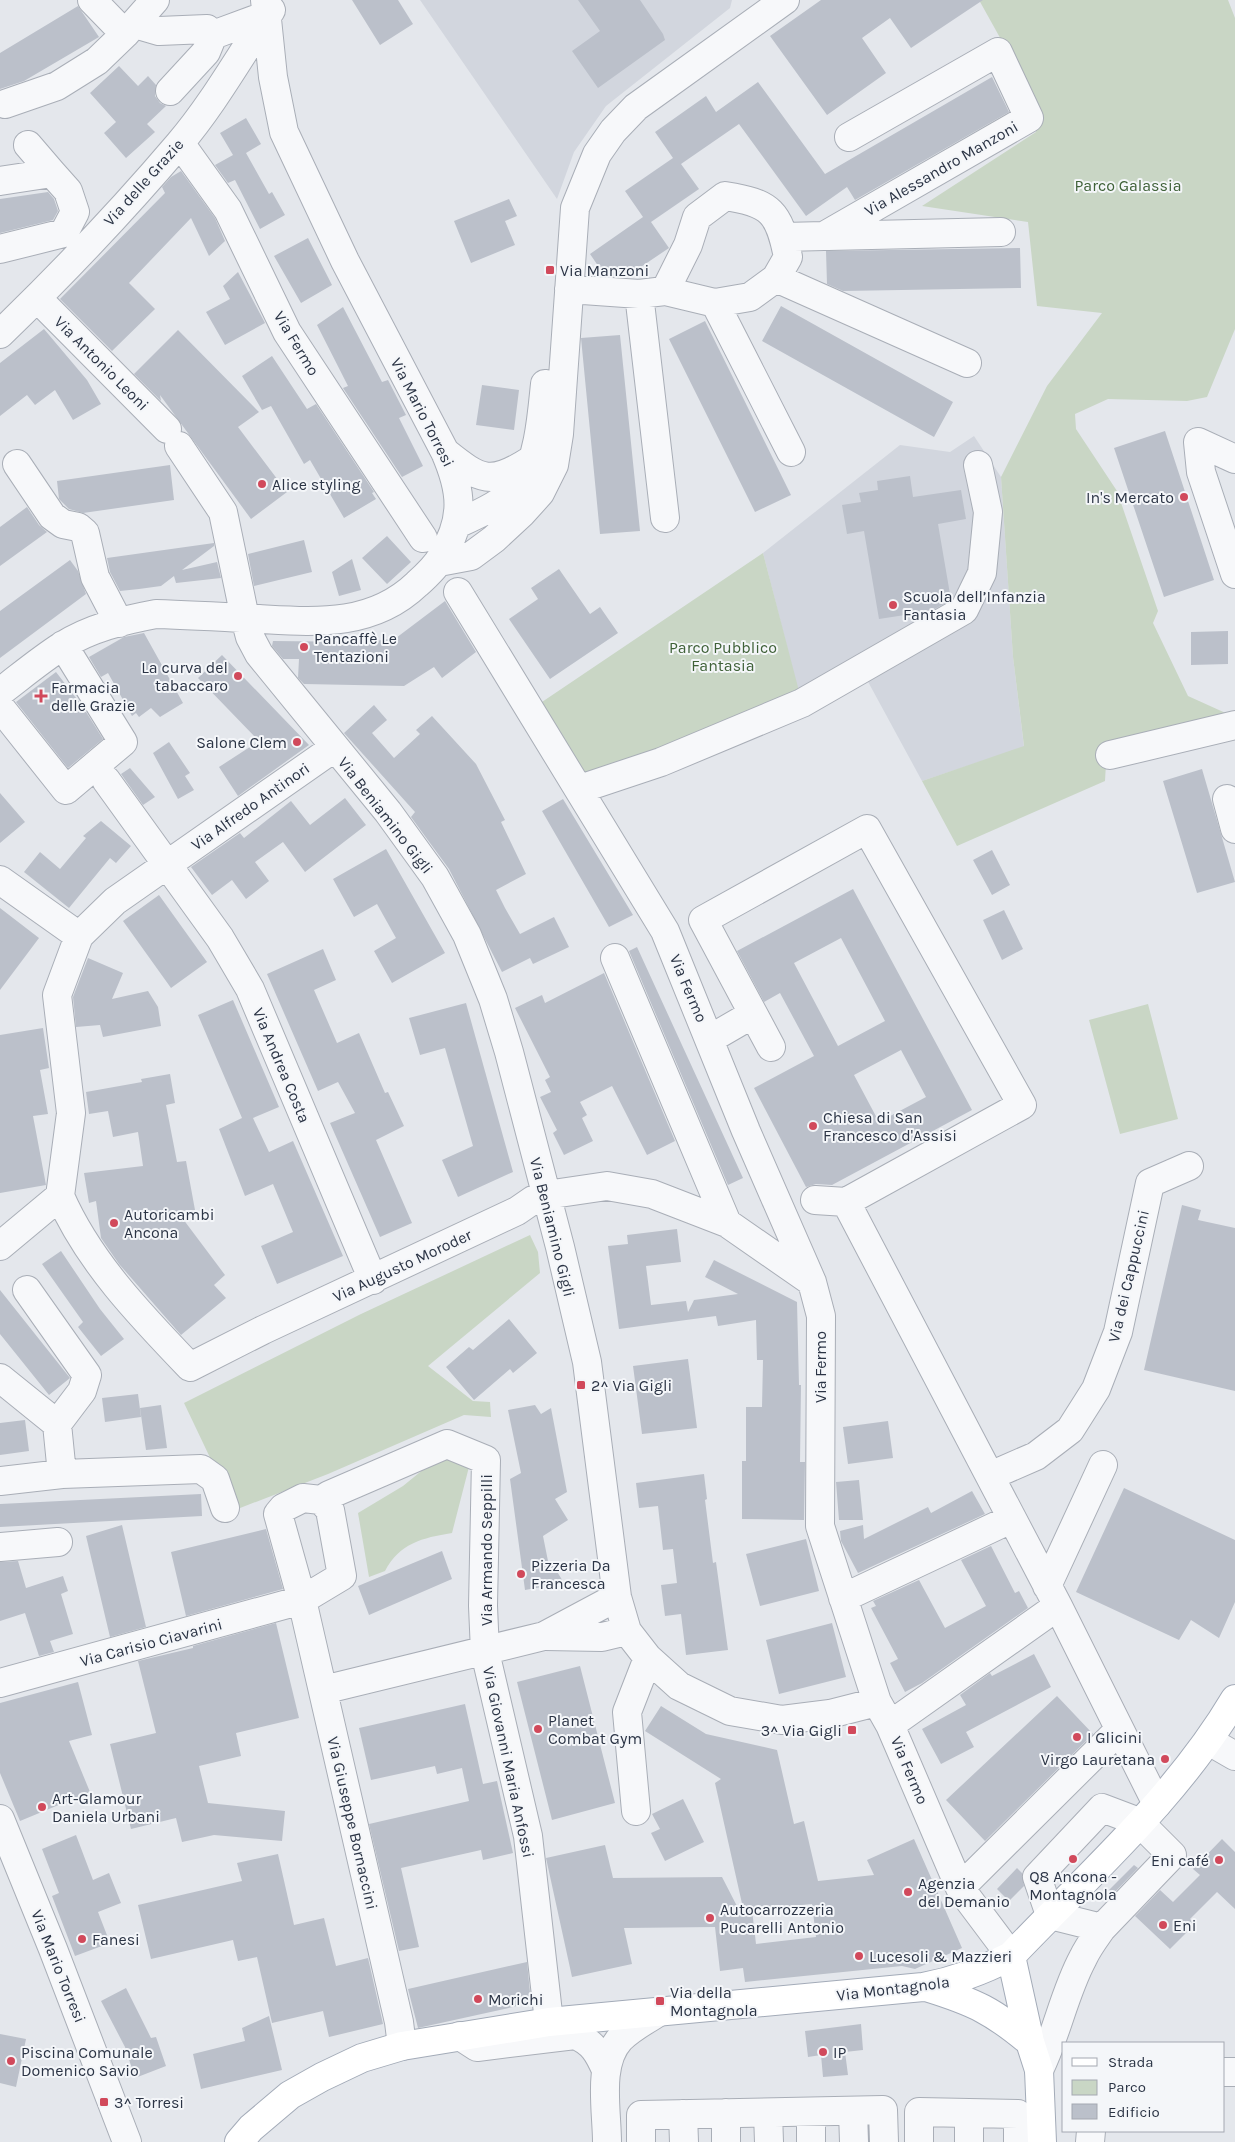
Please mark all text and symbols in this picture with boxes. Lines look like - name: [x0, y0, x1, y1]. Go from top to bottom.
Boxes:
- street label: Via Alessandro Manzoni: [861, 117, 1021, 220]
- street label: Via delle Grazie: [99, 135, 187, 230]
- park label: Parco Galassia: [1074, 176, 1182, 195]
- place label: Via Manzoni: [560, 261, 649, 280]
- marker: Via Manzoni: [544, 264, 556, 276]
- street label: Via Fermo: [270, 307, 323, 379]
- street label: Via Antonio Leoni: [50, 312, 153, 415]
- street label: Via Mario Torresi: [387, 354, 458, 470]
- place label: Alice styling: [272, 475, 361, 494]
- marker: Alice styling: [256, 478, 268, 490]
- place label: In's Mercato: [1086, 488, 1174, 507]
- marker: In's Mercato: [1178, 491, 1190, 503]
- place label: Scuola dell’Infanzia Fantasia: [903, 587, 1046, 624]
- marker: Scuola dell’Infanzia Fantasia: [887, 599, 899, 611]
- place label: Pancaffè Le Tentazioni: [314, 629, 397, 666]
- park label: Parco Pubblico Fantasia: [669, 638, 777, 675]
- marker: Pancaffè Le Tentazioni: [298, 641, 310, 653]
- place label: La curva del tabaccaro: [141, 658, 228, 695]
- marker: La curva del tabaccaro: [232, 670, 244, 682]
- place label: Farmacia delle Grazie: [51, 678, 135, 715]
- marker: Farmacia delle Grazie: [35, 690, 47, 702]
- place label: Salone Clem: [196, 733, 287, 752]
- marker: Salone Clem: [291, 736, 303, 748]
- street label: Via Beniamino Gigli: [334, 753, 437, 878]
- street label: Via Alfredo Antinori: [187, 758, 313, 854]
- street label: Via Fermo: [666, 951, 711, 1025]
- street label: Via Andrea Costa: [249, 1005, 314, 1126]
- place label: Chiesa di San Francesco d'Assisi: [823, 1108, 957, 1145]
- marker: Chiesa di San Francesco d'Assisi: [807, 1120, 819, 1132]
- street label: Via Beniamino Gigli: [526, 1155, 579, 1299]
- place label: Autoricambi Ancona: [124, 1205, 214, 1242]
- street label: Via dei Cappuccini: [1104, 1208, 1153, 1344]
- marker: Autoricambi Ancona: [108, 1217, 120, 1229]
- street label: Via Augusto Moroder: [330, 1225, 475, 1306]
- street label: Via Fermo: [811, 1331, 830, 1403]
- place label: 2^ Via Gigli: [591, 1376, 672, 1395]
- marker: 2^ Via Gigli: [575, 1379, 587, 1391]
- street label: Via Armando Seppilli: [477, 1474, 496, 1626]
- place label: Pizzeria Da Francesca: [531, 1556, 611, 1593]
- marker: Pizzeria Da Francesca: [515, 1568, 527, 1580]
- street label: Via Carisio Ciavarini: [78, 1614, 224, 1671]
- street label: Via Giovanni Maria Anfossi: [479, 1665, 538, 1859]
- place label: Planet Combat Gym: [548, 1711, 642, 1748]
- place label: 3^ Via Gigli: [761, 1721, 842, 1740]
- marker: Planet Combat Gym: [532, 1723, 544, 1735]
- marker: 3^ Via Gigli: [846, 1724, 858, 1736]
- place label: I Glicini: [1087, 1728, 1142, 1747]
- marker: I Glicini: [1071, 1731, 1083, 1743]
- street label: Via Fermo: [887, 1733, 932, 1807]
- street label: Via Giuseppe Bornaccini: [323, 1735, 382, 1912]
- place label: Virgo Lauretana: [1041, 1750, 1155, 1769]
- marker: Virgo Lauretana: [1159, 1753, 1171, 1765]
- place label: Art-Glamour Daniela Urbani: [52, 1789, 160, 1826]
- marker: Art-Glamour Daniela Urbani: [36, 1801, 48, 1813]
- place label: Eni café: [1151, 1851, 1209, 1870]
- marker: Q8 Ancona - Montagnola: [1067, 1853, 1079, 1865]
- marker: Eni café: [1213, 1854, 1225, 1866]
- place label: Q8 Ancona - Montagnola: [1029, 1867, 1117, 1904]
- place label: Agenzia del Demanio: [918, 1874, 1010, 1911]
- marker: Agenzia del Demanio: [902, 1886, 914, 1898]
- place label: Autocarrozzeria Pucarelli Antonio: [720, 1900, 844, 1937]
- street label: Via Mario Torresi: [27, 1907, 90, 2026]
- marker: Autocarrozzeria Pucarelli Antonio: [704, 1912, 716, 1924]
- place label: Eni: [1173, 1916, 1196, 1935]
- marker: Eni: [1157, 1919, 1169, 1931]
- place label: Fanesi: [92, 1930, 140, 1949]
- marker: Fanesi: [76, 1933, 88, 1945]
- place label: Lucesoli & Mazzieri: [869, 1947, 1012, 1966]
- marker: Lucesoli & Mazzieri: [853, 1950, 865, 1962]
- street label: Via Montagnola: [835, 1972, 951, 2005]
- place label: Via della Montagnola: [670, 1983, 758, 2020]
- place label: Morichi: [488, 1990, 544, 2009]
- marker: Morichi: [472, 1993, 484, 2005]
- marker: Via della Montagnola: [654, 1995, 666, 2007]
- legend: [1062, 2042, 1225, 2132]
- place label: Piscina Comunale Domenico Savio: [21, 2043, 153, 2080]
- place label: IP: [833, 2043, 846, 2062]
- marker: IP: [817, 2046, 829, 2058]
- text: Strada: [1108, 2053, 1154, 2071]
- marker: Piscina Comunale Domenico Savio: [5, 2055, 17, 2067]
- text: Parco: [1108, 2078, 1146, 2096]
- place label: 3^ Torresi: [114, 2093, 184, 2112]
- marker: 3^ Torresi: [98, 2096, 110, 2108]
- text: Edificio: [1108, 2103, 1160, 2121]

